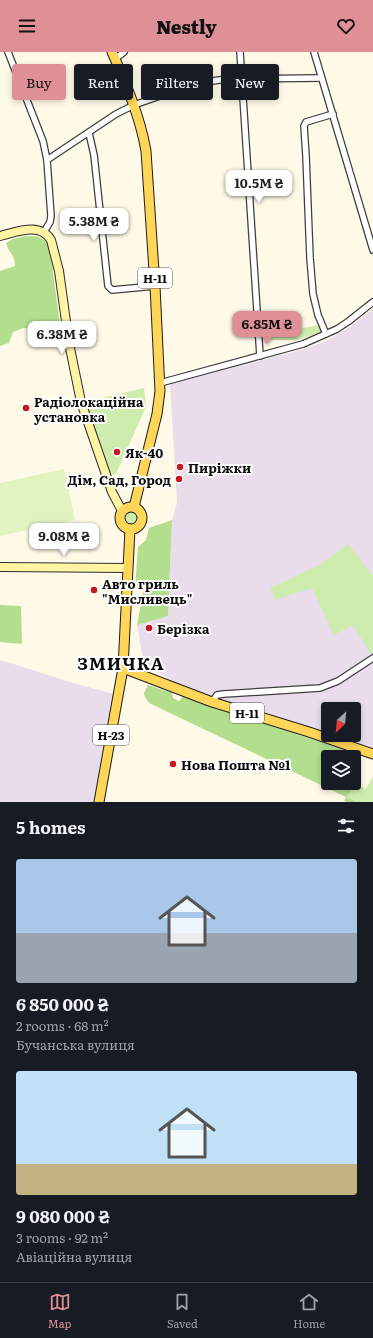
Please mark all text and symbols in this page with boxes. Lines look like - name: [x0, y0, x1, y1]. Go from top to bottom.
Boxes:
- text: Nestly: [156, 13, 217, 40]
- icon: menu: [16, 15, 38, 37]
- icon: heart: [335, 15, 357, 37]
- chip: Buy: [12, 64, 66, 100]
- chip: Rent: [74, 64, 133, 100]
- chip: Filters: [141, 64, 213, 100]
- chip: New: [221, 64, 279, 100]
- pin: 10.5M ₴: [222, 170, 296, 204]
- text: 10.5M ₴: [234, 173, 284, 192]
- pin: 5.38M ₴: [57, 208, 131, 242]
- text: 5.38M ₴: [69, 211, 119, 230]
- road number: Н-11: [138, 268, 172, 288]
- pin: 6.85M ₴: [230, 311, 304, 345]
- text: 6.85M ₴: [242, 314, 292, 333]
- pin: 6.38M ₴: [25, 321, 99, 355]
- text: 6.38M ₴: [36, 324, 88, 343]
- place label: Радіолокаційна установка: [34, 392, 144, 426]
- marker: Радіолокаційна установка: [21, 403, 31, 413]
- place label: Як-40: [125, 443, 163, 462]
- marker: Як-40: [112, 447, 122, 457]
- place label: Пиріжки: [188, 458, 251, 477]
- marker: Пиріжки: [175, 462, 185, 472]
- place label: Дім, Сад, Город: [67, 470, 171, 489]
- marker: Дім, Сад, Город: [174, 474, 184, 484]
- pin: 9.08M ₴: [27, 523, 101, 557]
- text: 9.08M ₴: [38, 526, 90, 545]
- place label: Авто гриль "Мисливець": [102, 574, 193, 608]
- marker: Авто гриль "Мисливець": [89, 585, 99, 595]
- place label: Берізка: [157, 619, 210, 638]
- marker: Берізка: [144, 623, 154, 633]
- district label: ЗМИЧКА: [77, 650, 165, 675]
- north arrow: [321, 702, 361, 742]
- map controls: [321, 702, 361, 790]
- road number: Н-11: [230, 703, 264, 723]
- road number: Н-23: [93, 725, 129, 745]
- button: layers: [321, 750, 361, 790]
- place label: Нова Пошта №1: [181, 755, 291, 774]
- marker: Нова Пошта №1: [168, 759, 178, 769]
- text: 5 homes: [16, 814, 86, 839]
- icon: filters: [335, 815, 357, 837]
- icon: home: [151, 885, 223, 957]
- text: 6 850 000 ₴: [16, 991, 109, 1016]
- text: 2 rooms · 68 m²: [16, 1016, 109, 1035]
- text: Бучанська вулиця: [16, 1035, 135, 1054]
- icon: home: [151, 1097, 223, 1169]
- text: 9 080 000 ₴: [16, 1203, 110, 1228]
- text: 3 rooms · 92 m²: [16, 1228, 108, 1247]
- text: Авіаційна вулиця: [16, 1247, 132, 1266]
- tab: Map: [48, 1291, 71, 1331]
- tab: Saved: [167, 1291, 198, 1331]
- tab: Home: [293, 1291, 325, 1331]

